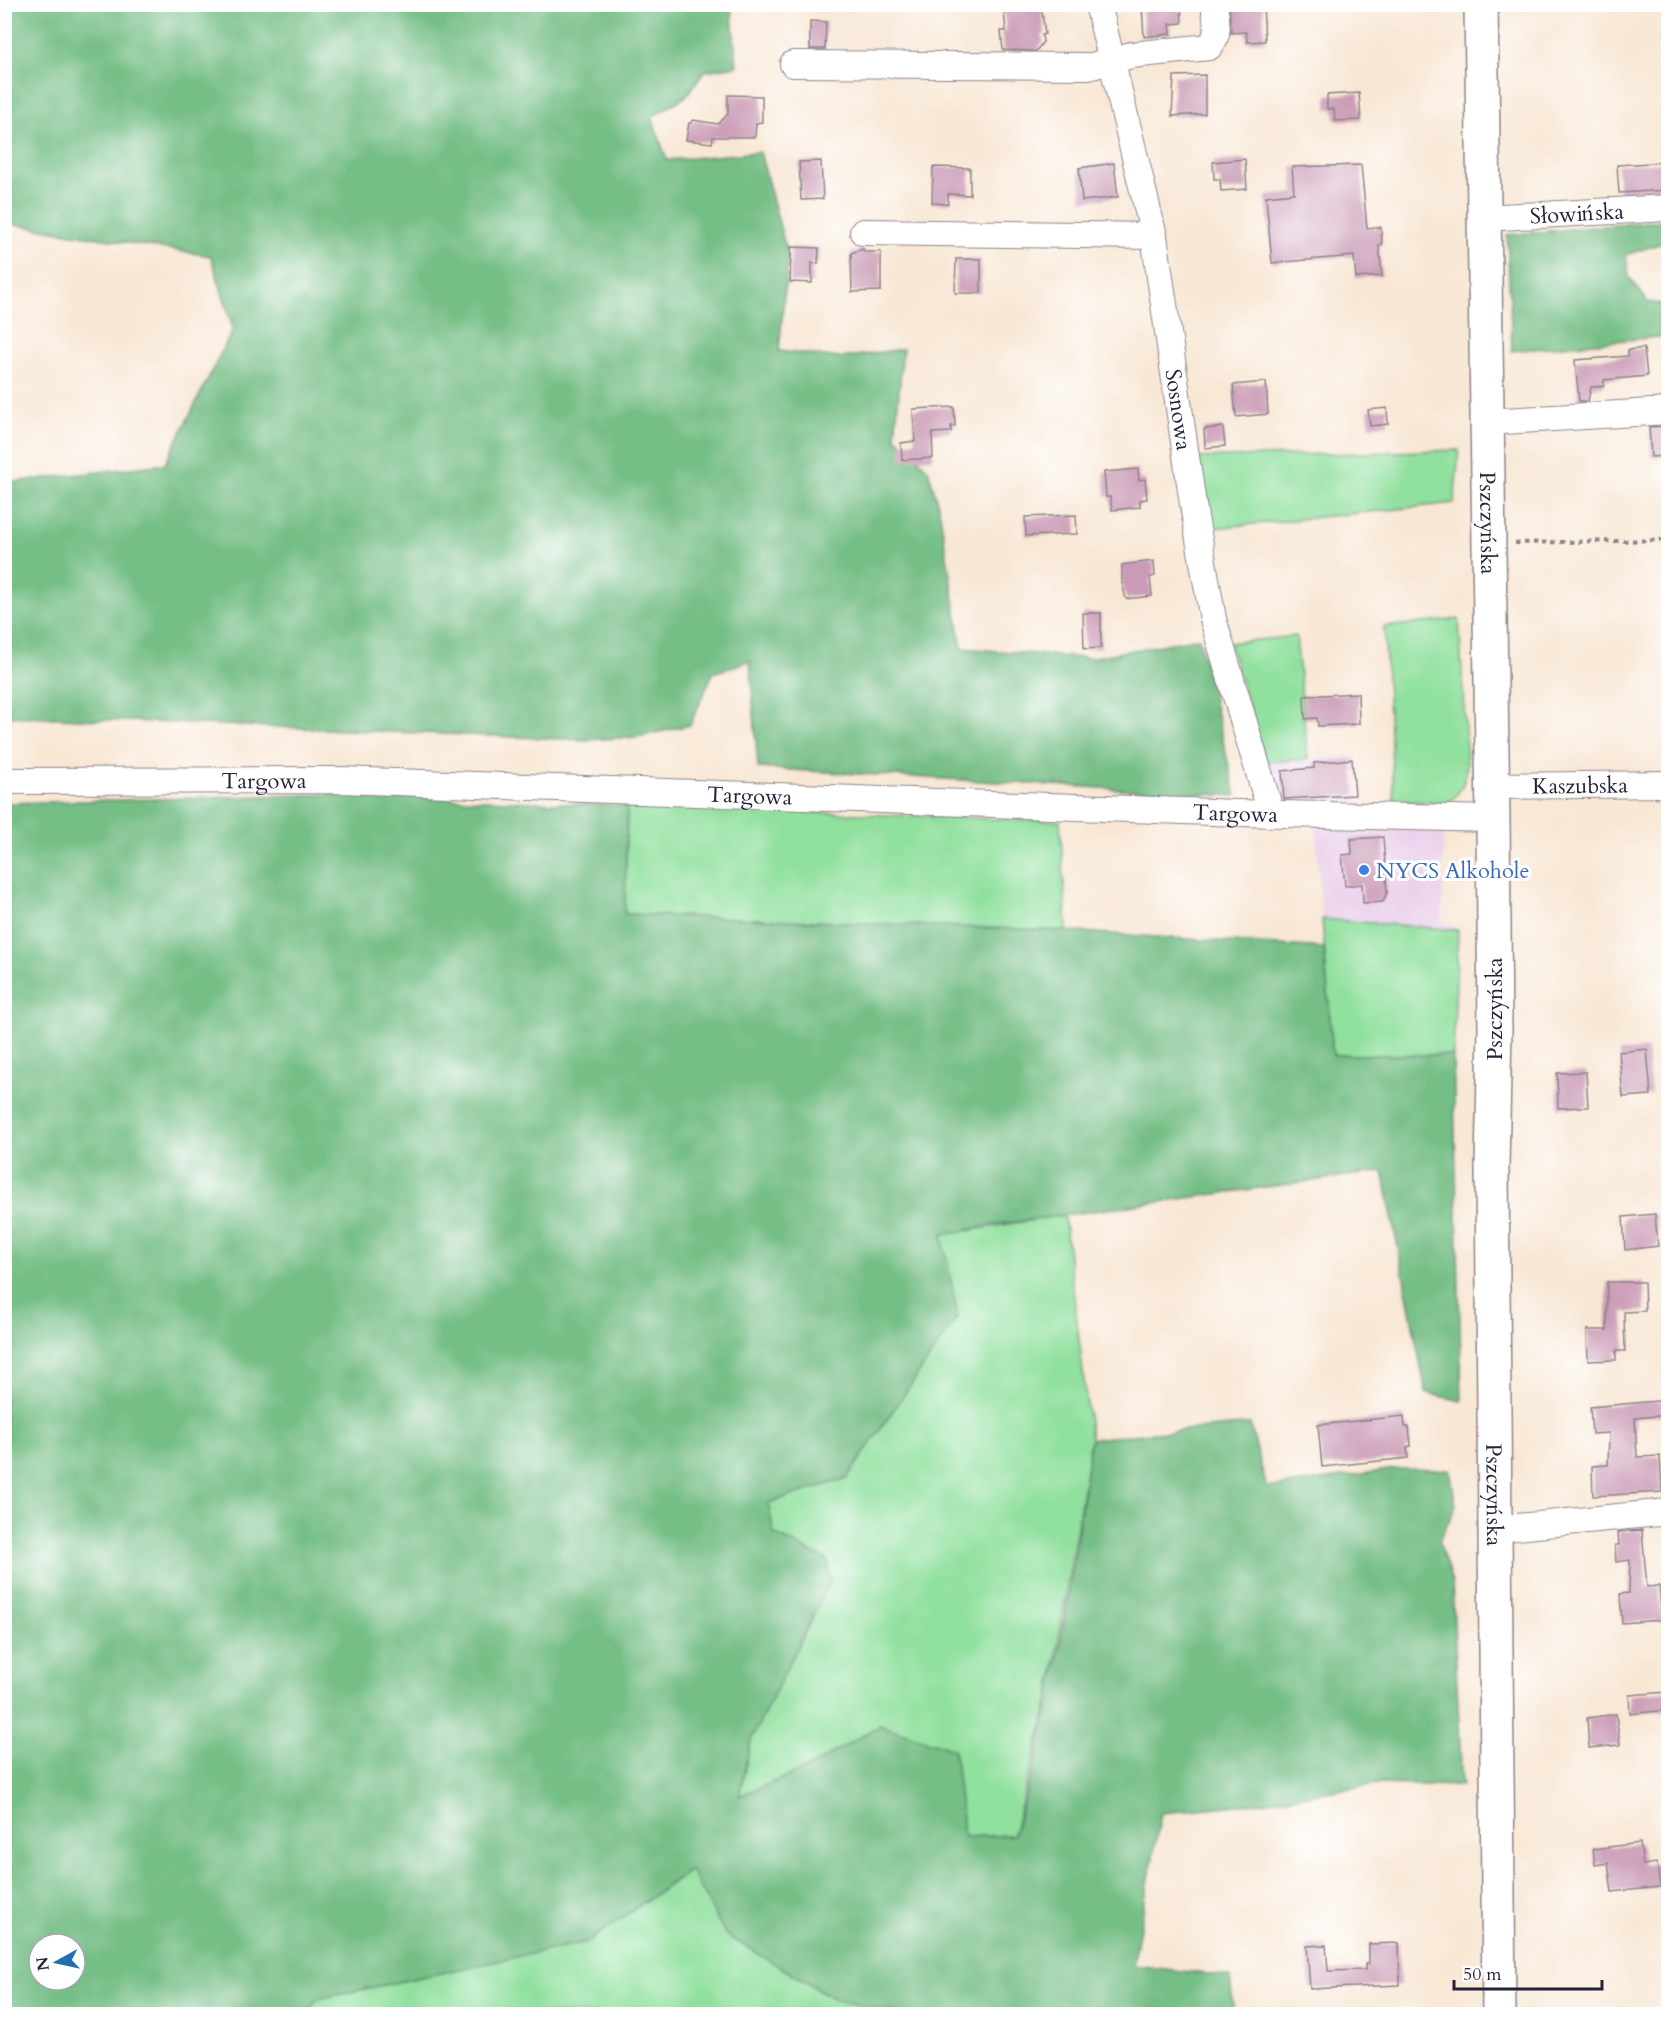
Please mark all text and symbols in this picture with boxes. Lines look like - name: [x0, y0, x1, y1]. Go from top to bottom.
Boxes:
- street label: Słowińska: [1529, 196, 1625, 231]
- street label: Sosnowa: [1158, 367, 1199, 453]
- street label: Pszczyńska: [1472, 471, 1503, 575]
- street label: Targowa: [221, 766, 307, 796]
- street label: Kaszubska: [1532, 770, 1628, 802]
- street label: Targowa: [707, 779, 793, 813]
- street label: Targowa: [1192, 797, 1279, 830]
- place label: NYCS Alkohole: [1376, 856, 1529, 886]
- marker: NYCS Alkohole: [1357, 863, 1371, 877]
- street label: Pszczyńska: [1480, 957, 1510, 1060]
- street label: Pszczyńska: [1478, 1443, 1509, 1547]
- north arrow: [27, 1932, 87, 1992]
- scale bar: [1454, 1953, 1602, 1991]
- text: N: [31, 1955, 55, 1972]
- text: 50 m: [1463, 1962, 1502, 1987]

